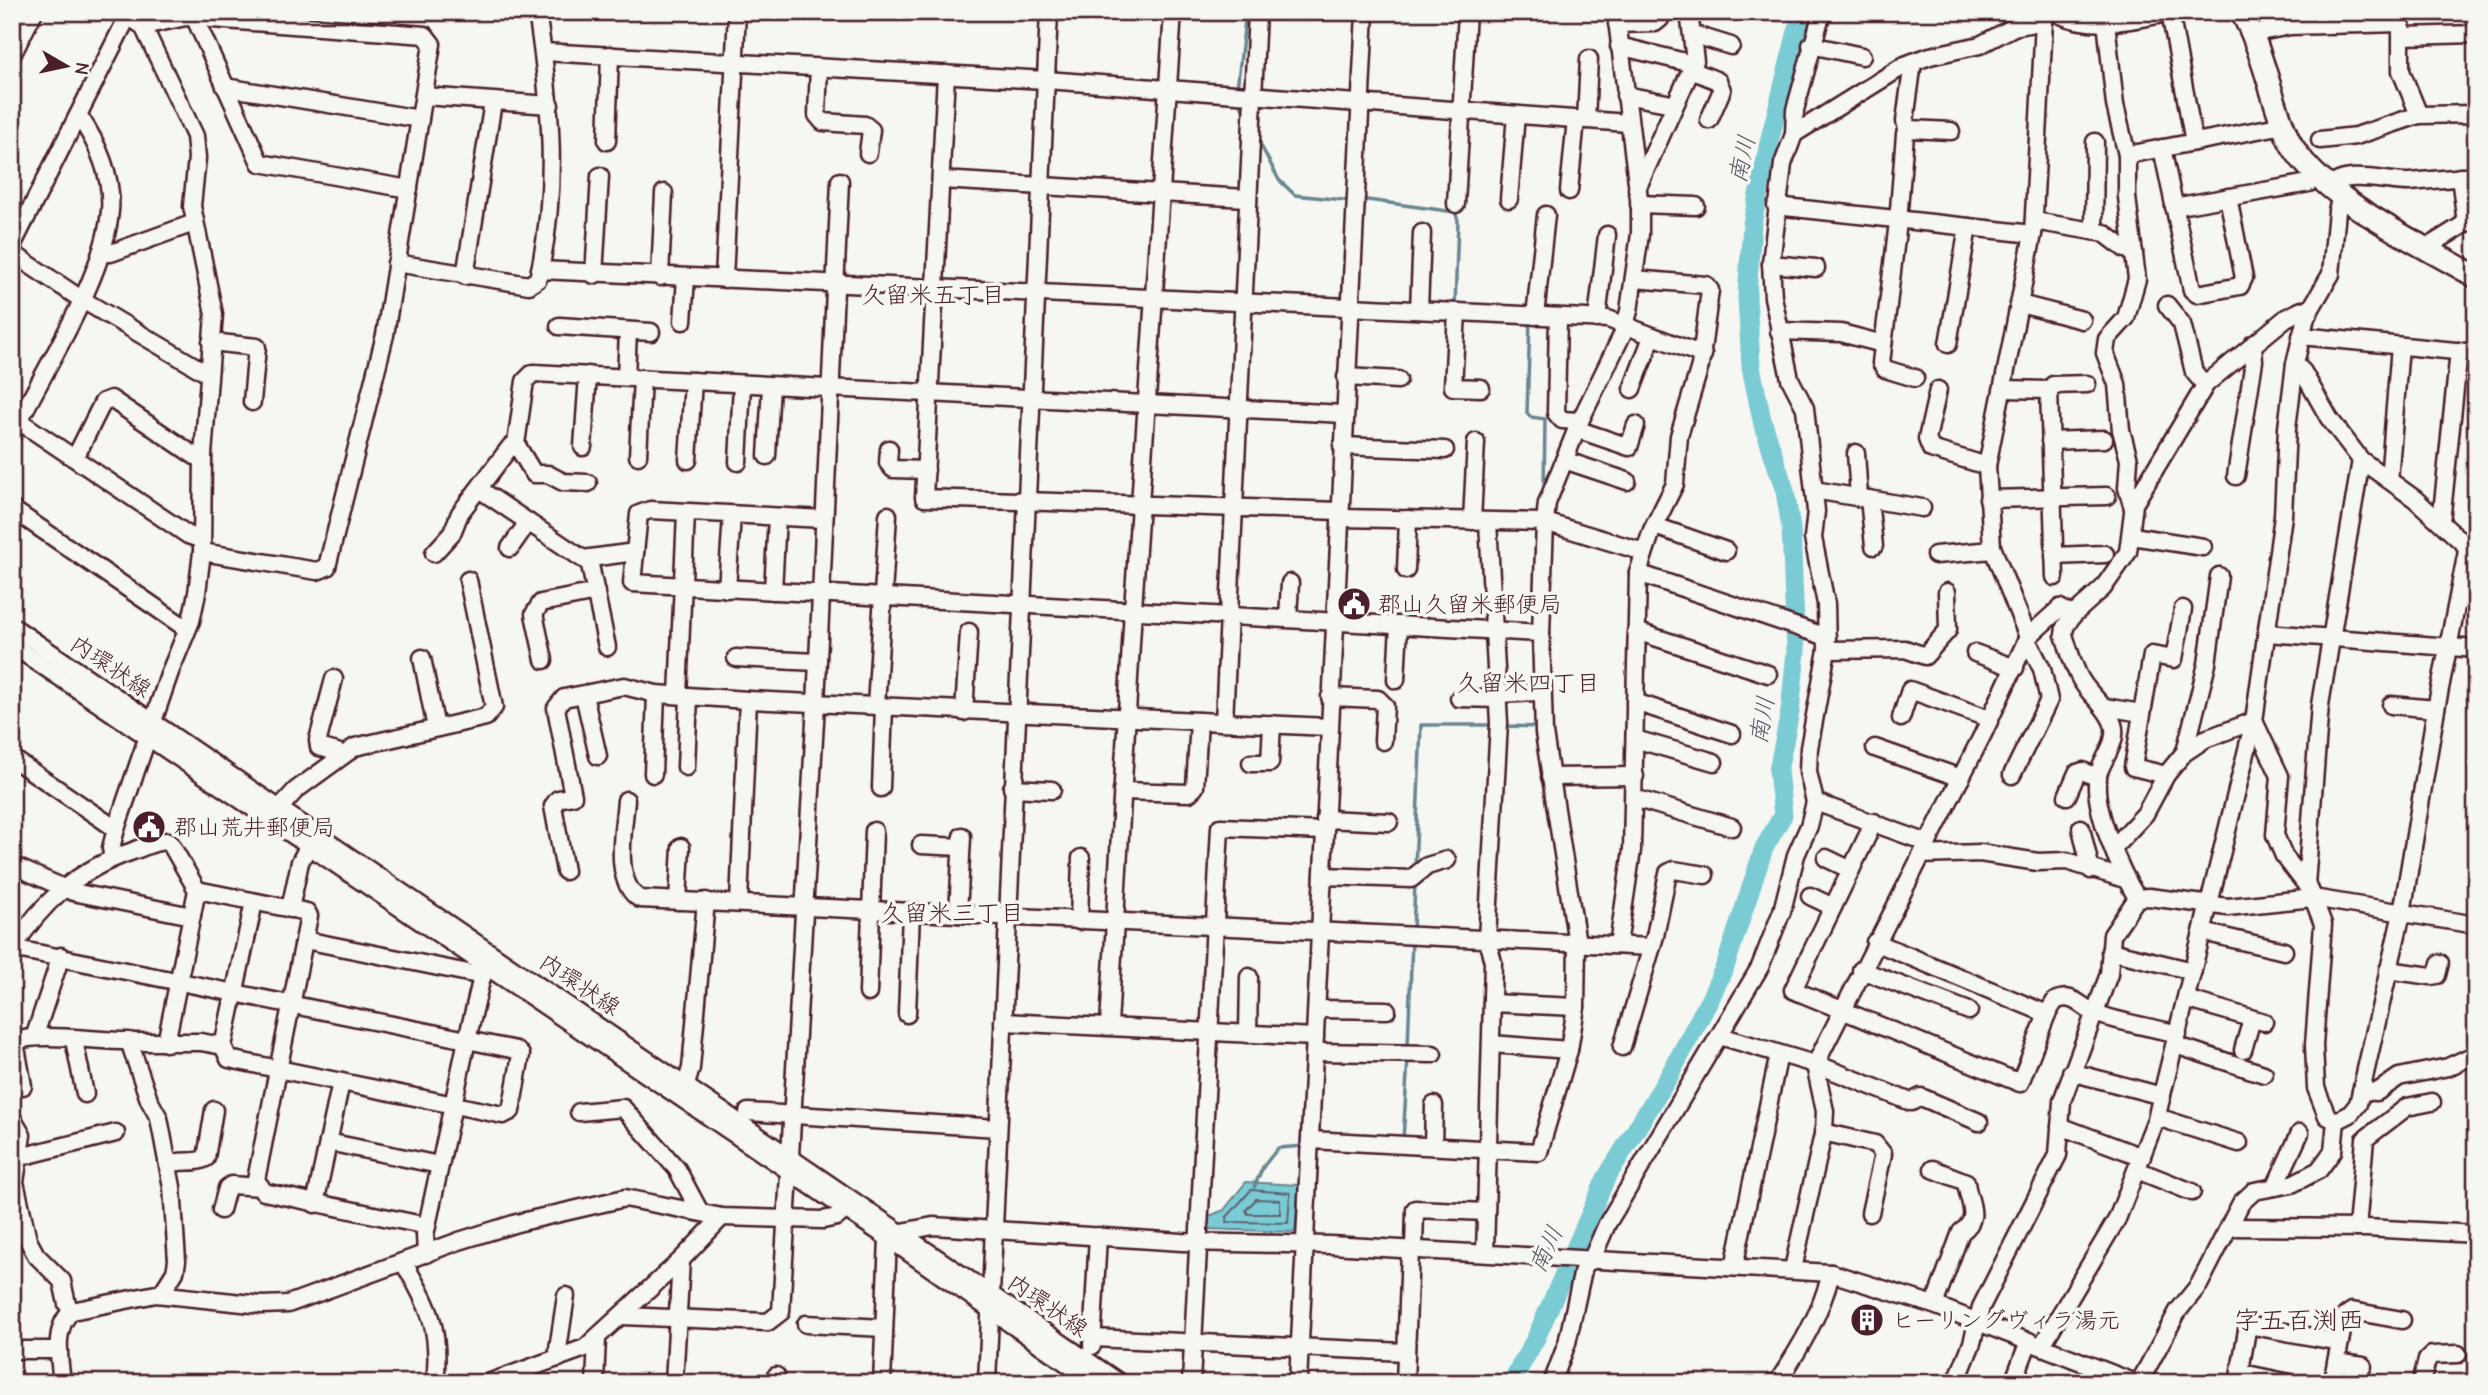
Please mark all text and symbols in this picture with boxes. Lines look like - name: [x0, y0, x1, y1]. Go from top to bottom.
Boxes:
- north arrow: [32, 32, 102, 102]
- text: N: [70, 61, 94, 76]
- water label: 南川: [1723, 132, 1761, 186]
- district label: 久留米五丁目: [861, 281, 1005, 309]
- public building icon: 郡山久留米郵便局: [1335, 585, 1373, 623]
- place label: 郡山久留米郵便局: [1378, 591, 1562, 618]
- street label: 内環状線: [65, 629, 156, 703]
- district label: 久留米四丁目: [1456, 669, 1600, 697]
- water label: 南川: [1744, 694, 1780, 746]
- public building icon: 郡山荒井郵便局: [130, 808, 168, 846]
- place label: 郡山荒井郵便局: [174, 814, 335, 841]
- district label: 久留米三丁目: [880, 899, 1024, 927]
- street label: 内環状線: [534, 947, 625, 1021]
- water label: 南川: [1523, 1221, 1569, 1277]
- street label: 内環状線: [1002, 1268, 1093, 1343]
- building icon: ヒーリングヴィラ湯元: [1848, 1301, 1886, 1339]
- district label: 字五百渕西: [2234, 1306, 2364, 1336]
- place label: ヒーリングヴィラ湯元: [1892, 1307, 2121, 1334]

